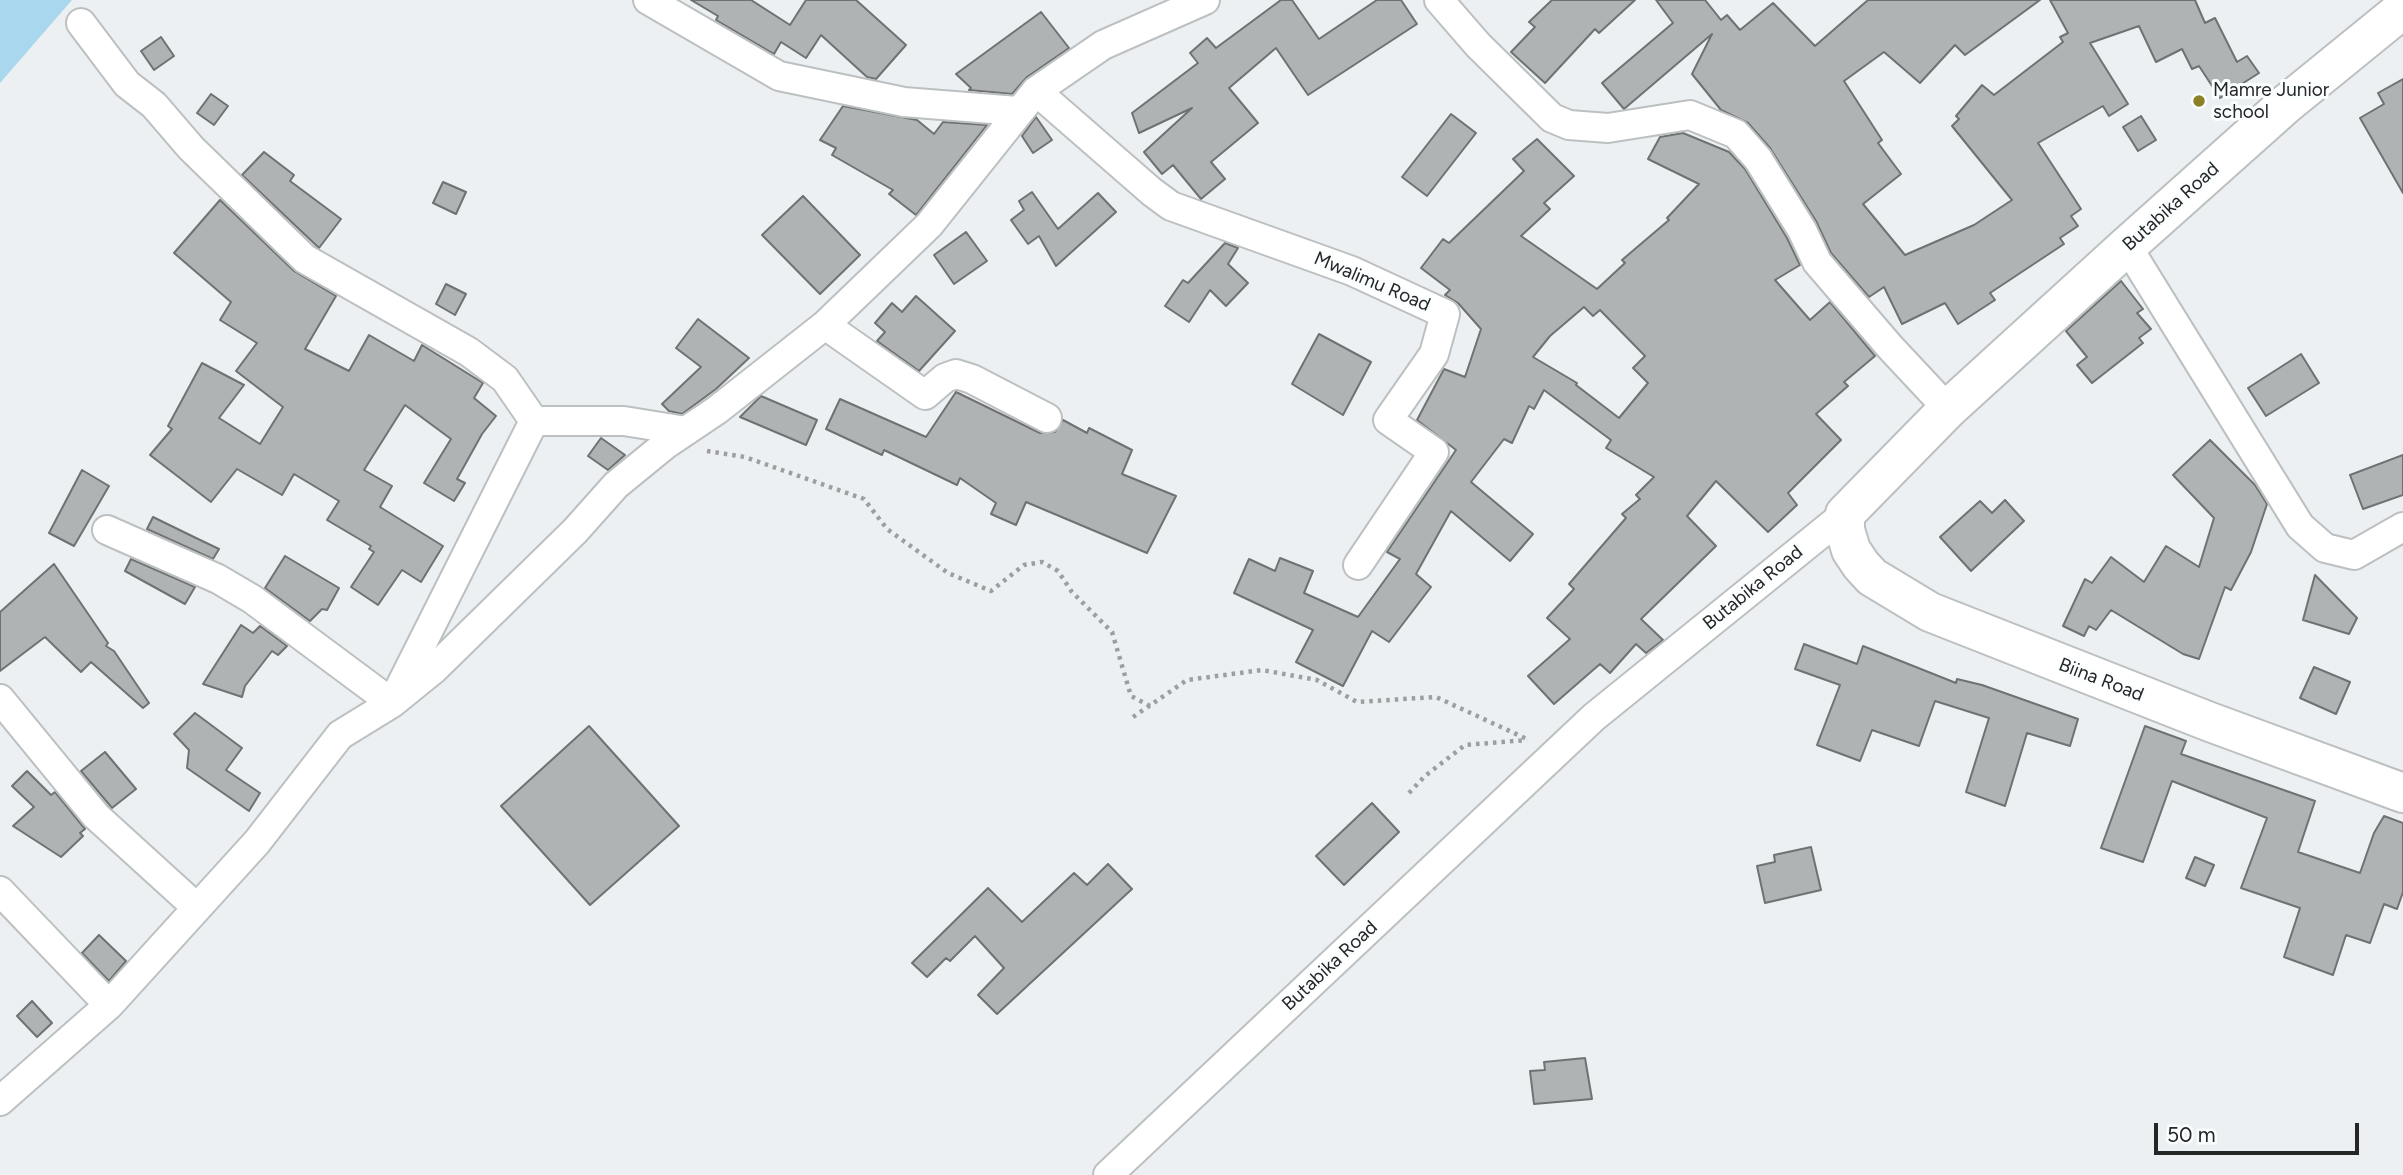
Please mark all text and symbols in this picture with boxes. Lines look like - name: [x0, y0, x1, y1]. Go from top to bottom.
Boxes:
- place label: Mamre Junior school: [2213, 79, 2329, 123]
- marker: Mamre Junior school: [2191, 93, 2207, 109]
- street label: Butabika Road: [2118, 158, 2224, 256]
- street label: Mwalimu Road: [1310, 247, 1434, 317]
- street label: Butabika Road: [1699, 541, 1807, 635]
- street label: Biina Road: [2055, 653, 2147, 707]
- street label: Butabika Road: [1278, 916, 1382, 1016]
- scale bar: [2158, 1108, 2363, 1152]
- text: 50 m: [2167, 1122, 2216, 1147]

